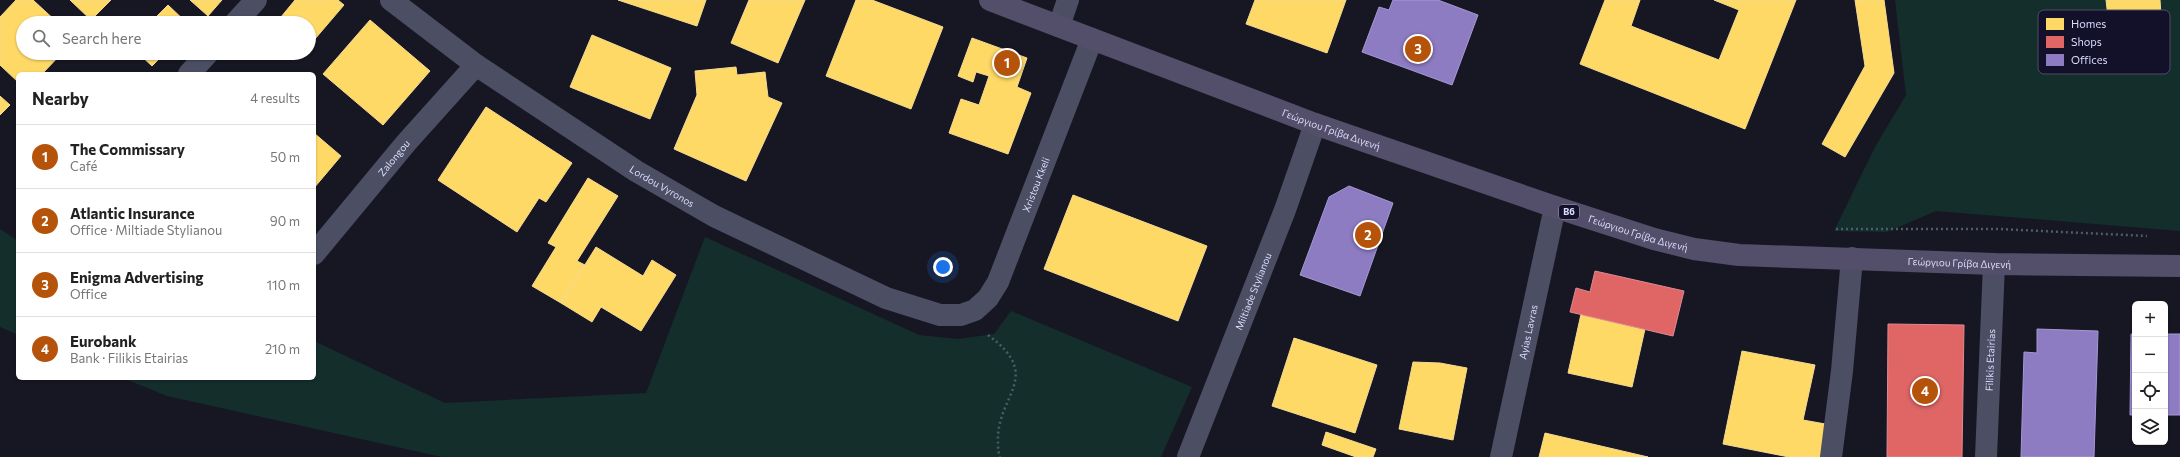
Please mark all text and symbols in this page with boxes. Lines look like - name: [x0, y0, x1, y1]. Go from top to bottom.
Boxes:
- legend: [2038, 10, 2170, 74]
- search box: [16, 16, 316, 60]
- text: Homes: [2071, 17, 2106, 30]
- icon: search: [30, 27, 52, 49]
- text: Search here: [62, 29, 141, 47]
- pin: 3: [1405, 34, 1431, 64]
- text: Shops: [2071, 35, 2102, 48]
- pin: 1: [994, 48, 1020, 78]
- text: Offices: [2071, 53, 2108, 66]
- text: Nearby: [32, 88, 89, 109]
- text: 4 results: [250, 90, 300, 106]
- street label: Γεώργιου Γρίβα Διγενή: [1281, 106, 1382, 152]
- street label: Zalongou: [375, 137, 412, 178]
- text: The Commissary: [70, 140, 185, 158]
- text: 1: [42, 149, 48, 165]
- text: 50 m: [270, 149, 300, 165]
- street label: Xristou Kkeli: [1020, 155, 1052, 214]
- text: Café: [70, 158, 97, 174]
- street label: Lordou Vyronos: [628, 163, 697, 210]
- text: Atlantic Insurance: [70, 204, 195, 222]
- road number: B6: [1559, 205, 1579, 219]
- street label: Γεώργιου Γρίβα Διγενή: [1587, 212, 1689, 253]
- text: 2: [41, 213, 49, 229]
- text: 90 m: [270, 213, 300, 229]
- pin: 2: [1355, 220, 1381, 250]
- text: Office · Miltiade Stylianou: [70, 222, 222, 238]
- street label: Miltiade Stylianou: [1232, 251, 1274, 332]
- street label: Γεώργιου Γρίβα Διγενή: [1907, 255, 2011, 270]
- your location: [933, 257, 953, 277]
- text: Enigma Advertising: [70, 268, 204, 286]
- text: 3: [41, 277, 49, 293]
- text: 110 m: [267, 277, 300, 293]
- text: Office: [70, 286, 107, 302]
- map controls: [2132, 301, 2168, 445]
- button: +: [2132, 301, 2168, 337]
- street label: Ayias Lavras: [1516, 303, 1540, 360]
- street label: Filikis Etairias: [1983, 328, 1997, 391]
- text: Eurobank: [70, 332, 137, 350]
- button: −: [2132, 337, 2168, 373]
- text: 4: [41, 341, 49, 357]
- text: 210 m: [265, 341, 300, 357]
- text: Bank · Filikis Etairias: [70, 350, 188, 366]
- button: locate: [2132, 373, 2168, 409]
- pin: 4: [1912, 376, 1938, 406]
- button: layers: [2132, 409, 2168, 445]

